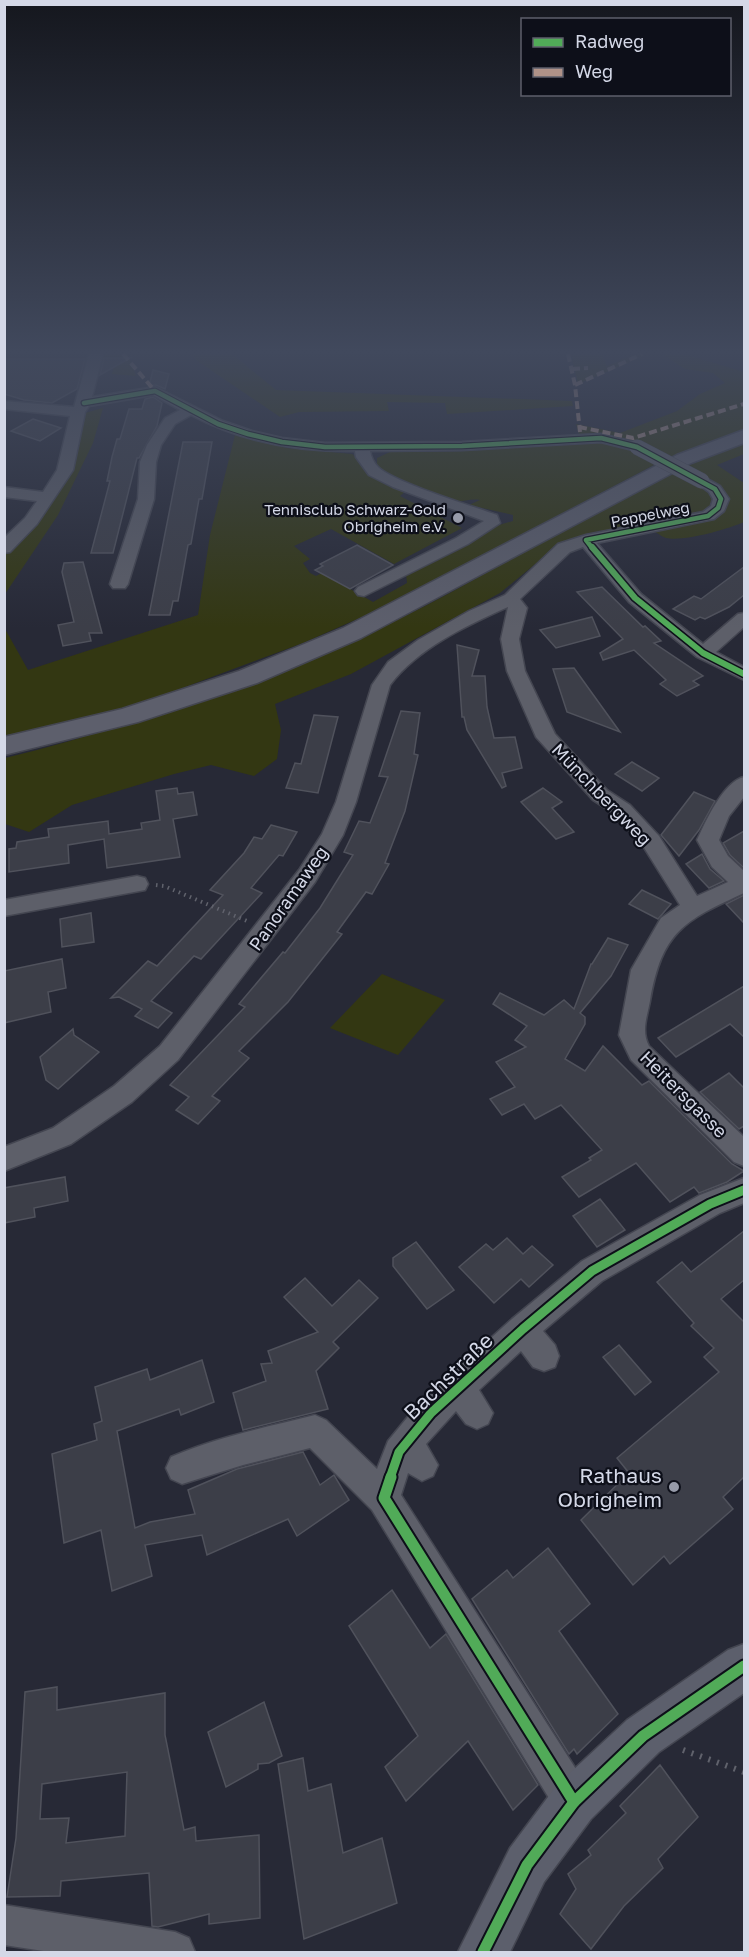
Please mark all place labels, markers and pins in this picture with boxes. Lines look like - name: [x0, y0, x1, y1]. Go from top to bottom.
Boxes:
- place label: Tennisclub Schwarz-Gold Obrigheim e.V.: [264, 500, 446, 535]
- marker: Tennisclub Schwarz-Gold Obrigheim e.V.: [451, 511, 465, 525]
- place label: Rathaus Obrigheim: [558, 1462, 662, 1512]
- marker: Rathaus Obrigheim: [667, 1480, 681, 1494]

